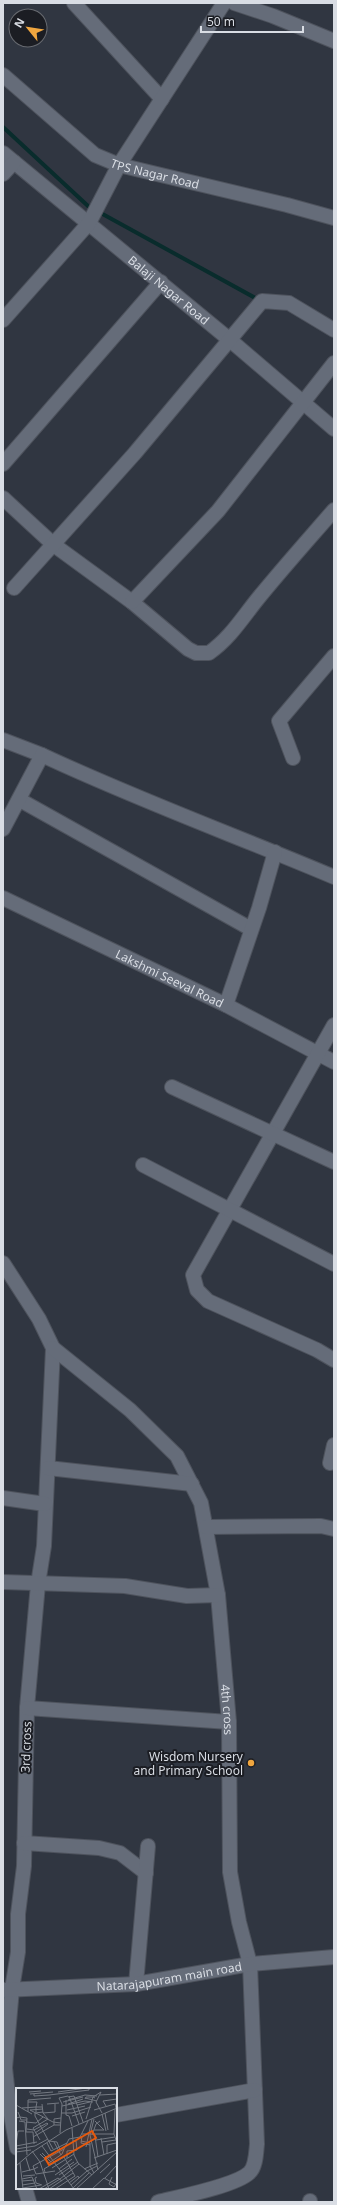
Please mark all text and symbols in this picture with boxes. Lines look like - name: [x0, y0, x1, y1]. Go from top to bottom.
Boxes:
- north arrow: [8, 8, 48, 48]
- scale bar: [201, 8, 303, 34]
- text: 50 m: [207, 13, 235, 30]
- text: N: [10, 15, 28, 30]
- street label: TPS Nagar Road: [108, 154, 201, 192]
- street label: Balaji Nagar Road: [125, 251, 213, 328]
- street label: Lakshmi Seeval Road: [113, 945, 227, 1011]
- street label: 4th cross: [217, 1683, 238, 1735]
- street label: 3rd cross: [17, 1721, 35, 1773]
- place label: Wisdom Nursery and Primary School: [134, 1748, 244, 1779]
- marker: Wisdom Nursery and Primary School: [246, 1758, 256, 1768]
- street label: Natarajapuram main road: [96, 1957, 243, 1994]
- inset map: [16, 2088, 117, 2189]

